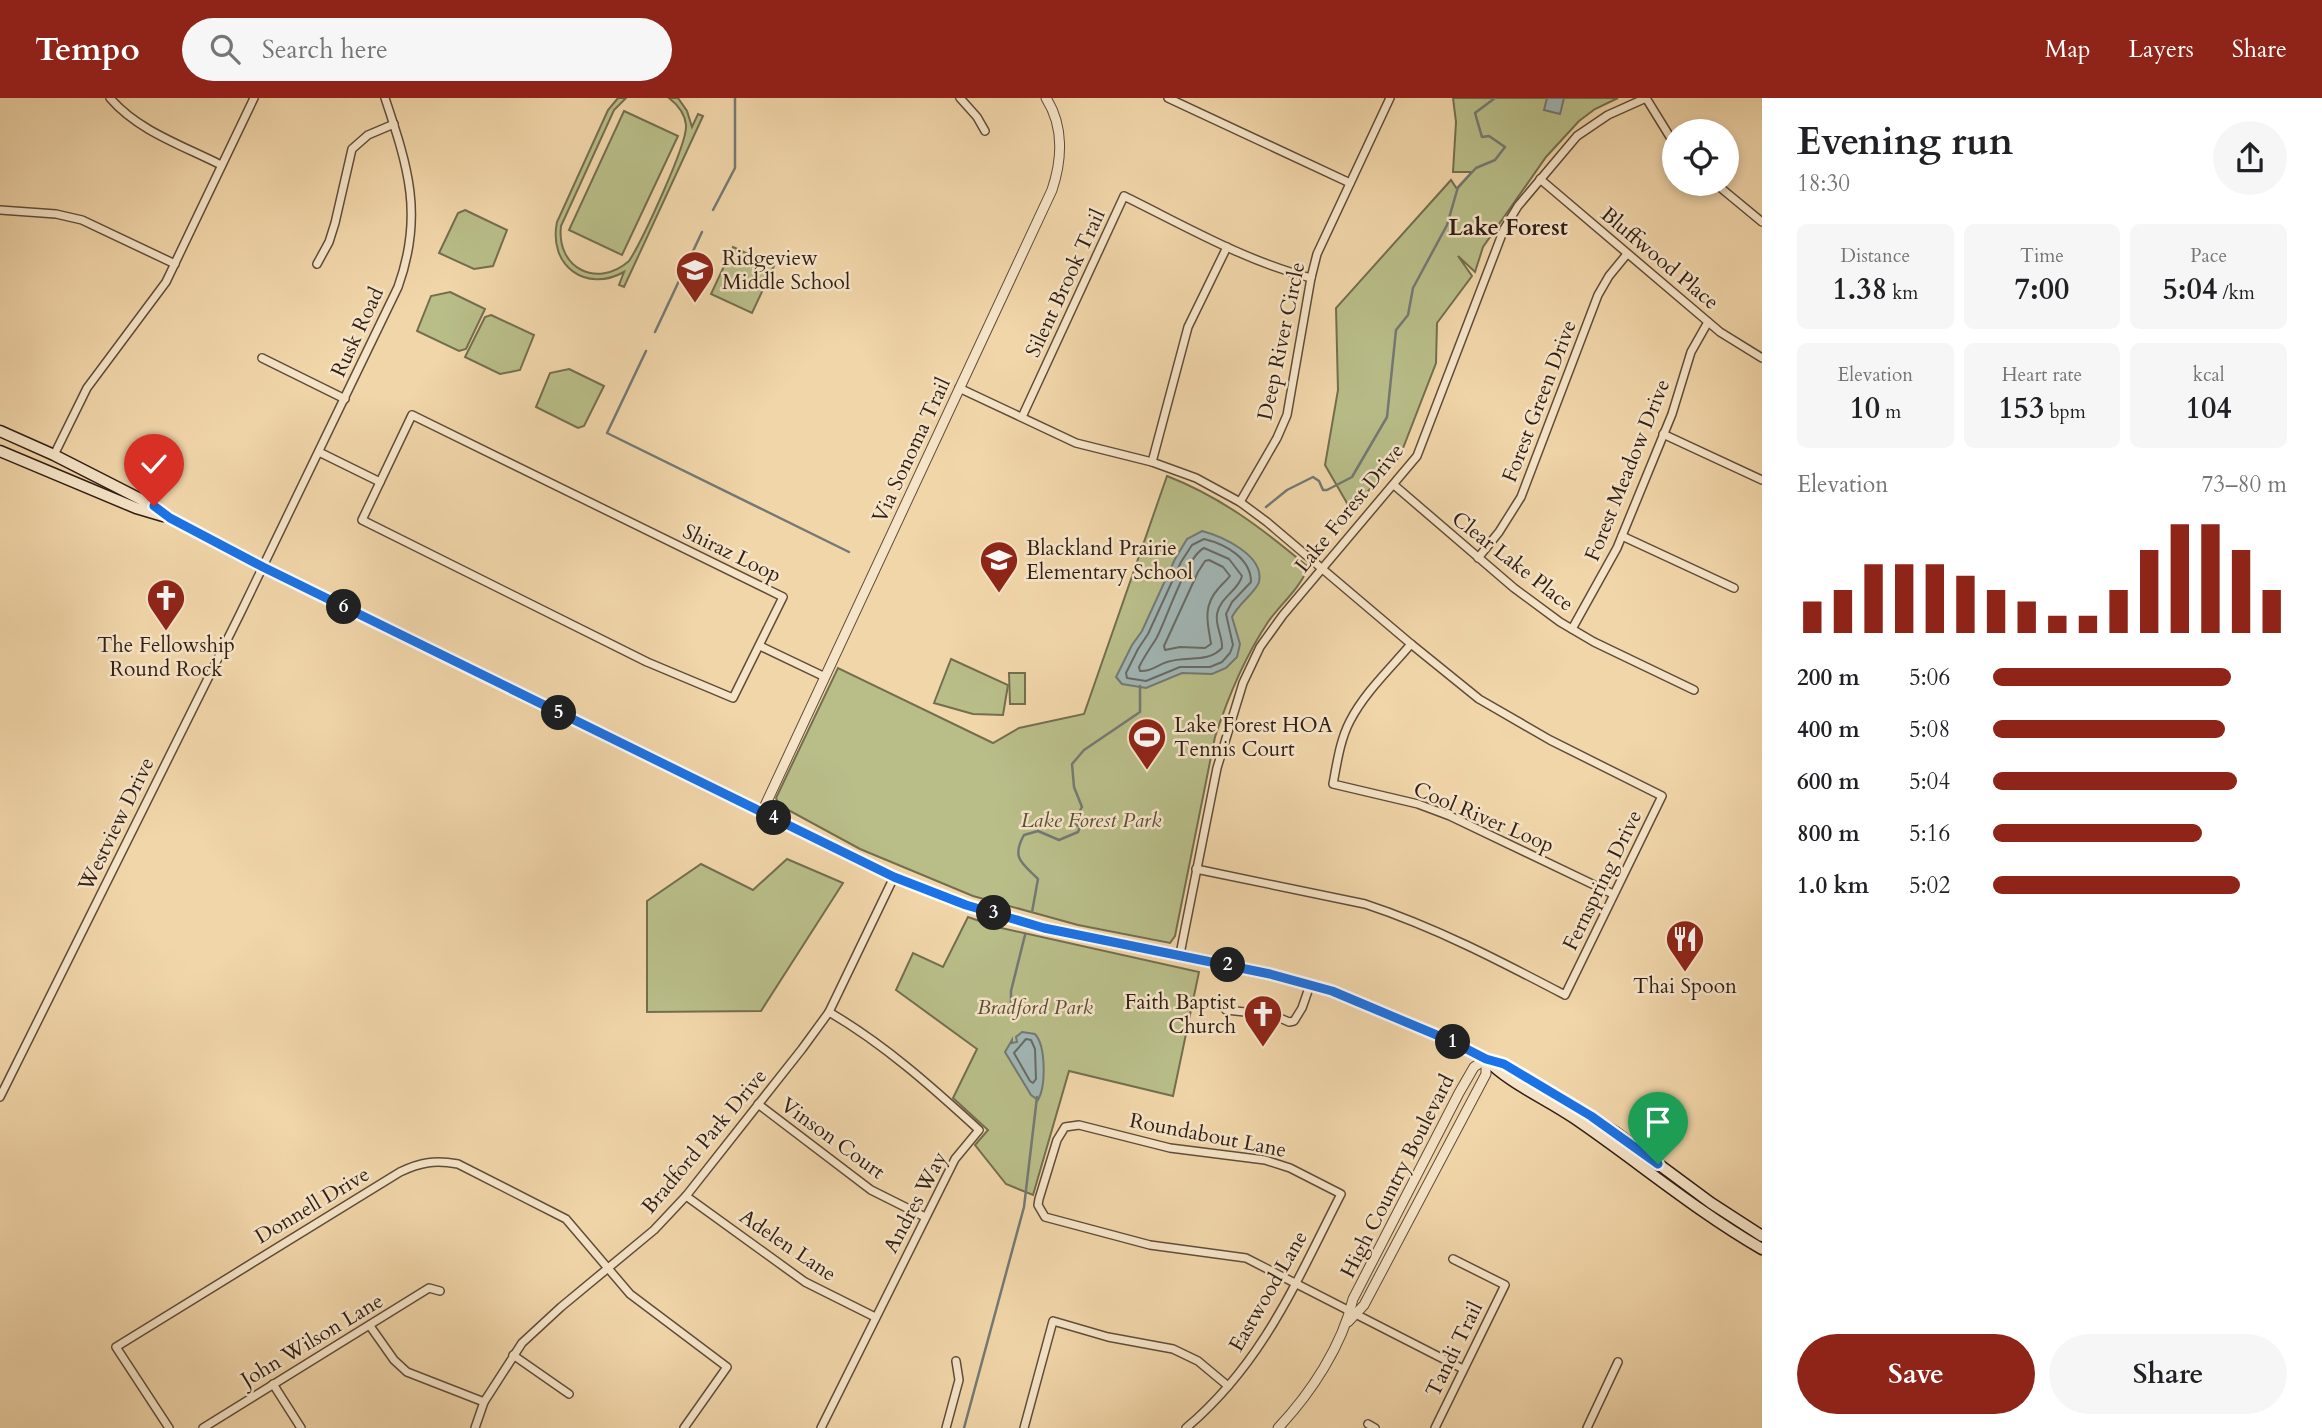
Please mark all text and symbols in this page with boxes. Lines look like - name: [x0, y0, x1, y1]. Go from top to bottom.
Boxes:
- search box: [182, 18, 672, 81]
- text: Tempo: [35, 27, 140, 72]
- icon: search: [206, 30, 244, 68]
- text: Search here: [262, 32, 388, 67]
- text: Map: [2045, 33, 2091, 66]
- text: Layers: [2129, 33, 2194, 66]
- text: Share: [2232, 33, 2287, 66]
- text: Evening run: [1797, 116, 2013, 168]
- map controls: [1662, 119, 1739, 196]
- button: locate: [1662, 119, 1739, 196]
- button: share: [2213, 121, 2287, 195]
- text: 18:30: [1797, 168, 1850, 199]
- street label: Bluffwood Place: [1594, 200, 1725, 316]
- street label: Silent Brook Trail: [1018, 204, 1112, 362]
- district label: Lake Forest: [1448, 212, 1568, 243]
- text: Distance: [1841, 243, 1910, 269]
- text: Time: [2020, 243, 2064, 269]
- text: Pace: [2190, 243, 2227, 269]
- place label: Ridgeview Middle School: [722, 244, 850, 297]
- school or university icon: Ridgeview Middle School: [674, 249, 716, 304]
- street label: Deep River Circle: [1251, 259, 1312, 423]
- text: 1.38: [1832, 269, 1887, 310]
- text: 7:00: [2015, 269, 2069, 310]
- text: 5:04: [2163, 269, 2217, 310]
- text: km: [1887, 280, 1918, 306]
- text: /km: [2217, 280, 2255, 306]
- street label: Rusk Road: [324, 283, 391, 382]
- street label: Forest Green Drive: [1495, 316, 1584, 486]
- text: Elevation: [1838, 362, 1913, 388]
- text: Heart rate: [2002, 362, 2082, 388]
- text: kcal: [2193, 362, 2225, 388]
- street label: Via Sonoma Trail: [865, 373, 958, 528]
- street label: Forest Meadow Drive: [1578, 375, 1677, 566]
- text: 10: [1849, 388, 1880, 429]
- text: 153: [1998, 388, 2044, 429]
- text: 104: [2186, 388, 2232, 429]
- text: m: [1880, 399, 1901, 425]
- text: bpm: [2044, 399, 2086, 425]
- pin: [124, 434, 184, 506]
- street label: Lake Forest Drive: [1288, 437, 1411, 579]
- icon: check: [135, 445, 173, 483]
- text: Elevation: [1797, 469, 1888, 500]
- text: 73–80 m: [2202, 469, 2287, 500]
- street label: Clear Lake Place: [1446, 505, 1580, 618]
- street label: Shiraz Loop: [678, 517, 786, 590]
- place label: Blackland Prairie Elementary School: [1026, 534, 1193, 587]
- school or university icon: Blackland Prairie Elementary School: [978, 539, 1020, 594]
- church icon: The Fellowship Round Rock: [145, 577, 187, 632]
- pin: 6: [326, 589, 362, 624]
- text: 6: [339, 593, 348, 619]
- place label: The Fellowship Round Rock: [97, 631, 235, 684]
- text: 200 m: [1797, 662, 1860, 693]
- text: 5:06: [1909, 662, 1950, 693]
- pin: 5: [542, 696, 576, 730]
- text: 5: [554, 699, 563, 725]
- place label: Lake Forest HOA Tennis Court: [1174, 711, 1333, 764]
- text: 400 m: [1797, 714, 1860, 745]
- text: 5:08: [1909, 714, 1950, 745]
- sports icon: Lake Forest HOA Tennis Court: [1126, 716, 1168, 771]
- street label: Westview Drive: [71, 752, 161, 897]
- text: 600 m: [1797, 766, 1860, 797]
- text: 5:04: [1909, 766, 1950, 797]
- street label: Cool River Loop: [1409, 775, 1559, 860]
- pin: 4: [756, 800, 792, 836]
- text: 4: [769, 804, 778, 830]
- street label: Fernspring Drive: [1556, 805, 1649, 955]
- park label: Lake Forest Park: [1021, 806, 1162, 835]
- text: 800 m: [1797, 818, 1860, 849]
- text: 5:16: [1909, 818, 1950, 849]
- text: 1.0 km: [1797, 870, 1869, 901]
- text: 5:02: [1909, 870, 1950, 901]
- pin: 3: [976, 896, 1012, 930]
- text: 3: [989, 899, 998, 925]
- restaurant icon: Thai Spoon: [1664, 918, 1706, 973]
- pin: 2: [1210, 948, 1246, 982]
- text: 2: [1223, 951, 1232, 977]
- place label: Thai Spoon: [1633, 972, 1737, 1001]
- place label: Faith Baptist Church: [1125, 988, 1236, 1041]
- park label: Bradford Park: [977, 993, 1094, 1022]
- church icon: Faith Baptist Church: [1242, 993, 1284, 1048]
- pin: 1: [1436, 1024, 1470, 1060]
- text: 1: [1448, 1028, 1457, 1054]
- street label: Bradford Park Drive: [635, 1063, 774, 1220]
- street label: High Country Boulevard: [1333, 1069, 1461, 1283]
- street label: Vinson Court: [775, 1091, 891, 1186]
- pin: [1628, 1092, 1688, 1164]
- icon: arrive: [1639, 1103, 1677, 1141]
- street label: Roundabout Lane: [1127, 1106, 1289, 1165]
- street label: Andres Way: [877, 1146, 954, 1258]
- street label: Donnell Drive: [250, 1160, 375, 1251]
- street label: Adelen Lane: [733, 1202, 842, 1289]
- street label: Eastwood Lane: [1222, 1225, 1315, 1357]
- street label: John Wilson Lane: [233, 1286, 389, 1396]
- street label: Tandi Trail: [1419, 1297, 1490, 1402]
- button: Save: [1797, 1334, 2035, 1414]
- button: Share: [2049, 1334, 2287, 1414]

